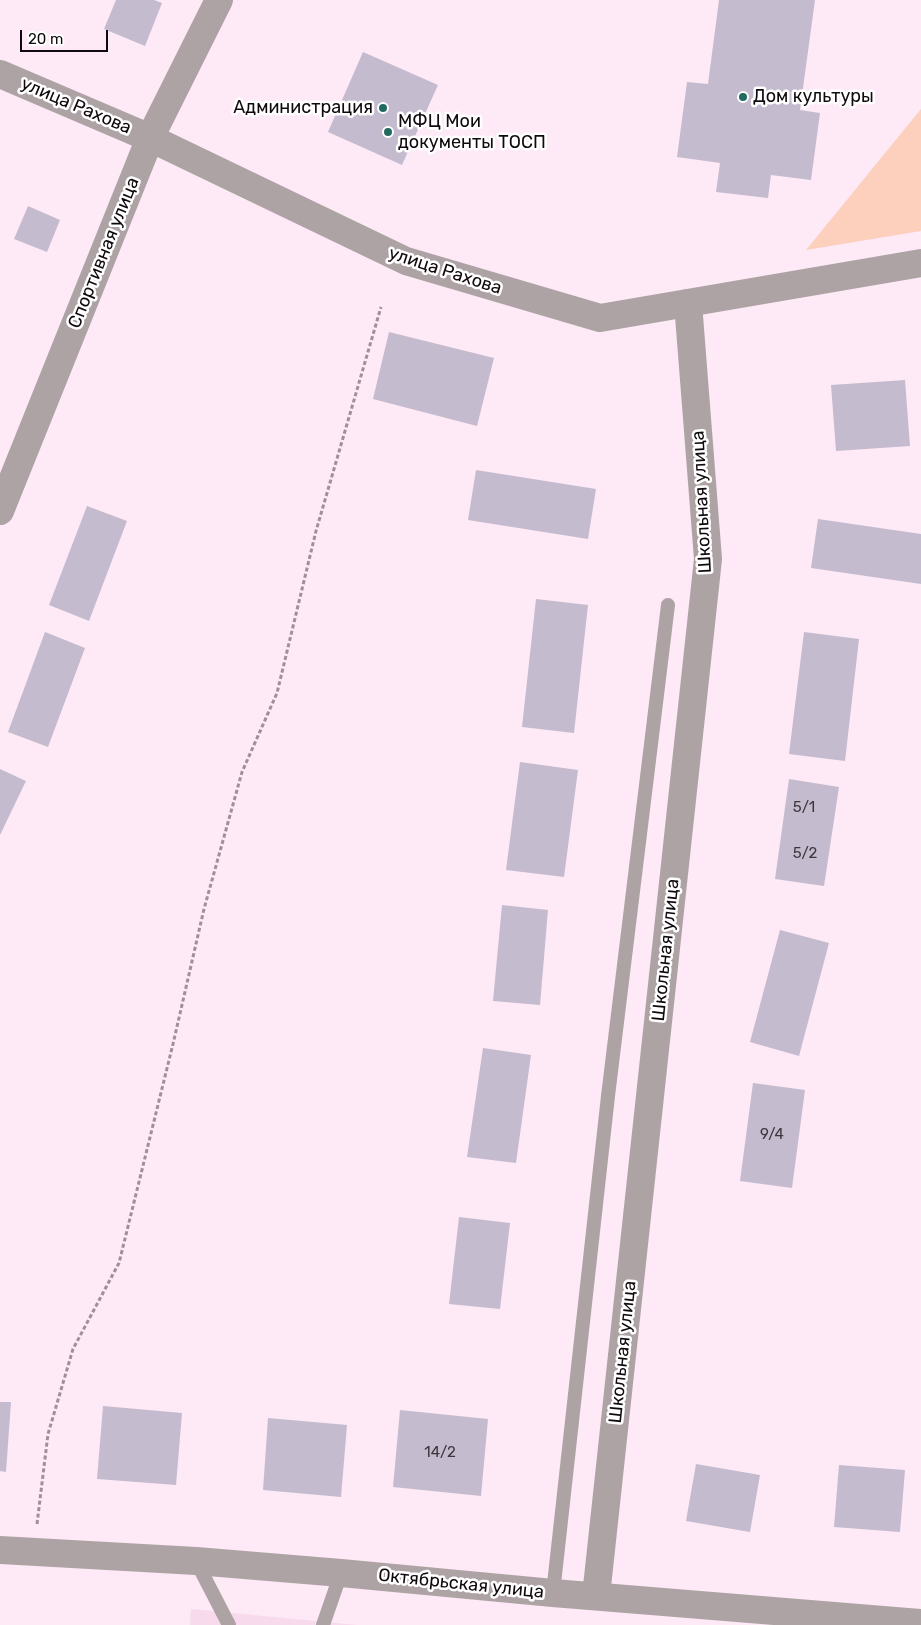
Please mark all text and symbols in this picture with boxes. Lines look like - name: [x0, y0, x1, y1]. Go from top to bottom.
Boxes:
- scale bar: [22, 20, 110, 52]
- text: 20 m: [28, 30, 63, 48]
- street label: улица Рахова: [18, 73, 134, 139]
- place label: Дом культуры: [753, 86, 874, 108]
- marker: Дом культуры: [737, 91, 749, 103]
- place label: Администрация: [233, 97, 373, 119]
- marker: Администрация: [377, 102, 389, 114]
- place label: МФЦ Мои документы ТОСП: [398, 111, 546, 154]
- marker: МФЦ Мои документы ТОСП: [382, 126, 394, 138]
- street label: Спортивная улица: [64, 174, 144, 332]
- street label: улица Рахова: [386, 243, 504, 299]
- street label: Школьная улица: [687, 430, 717, 574]
- house number: 5/1: [793, 799, 815, 817]
- house number: 5/2: [793, 845, 817, 863]
- street label: Школьная улица: [648, 878, 684, 1022]
- house number: 9/4: [760, 1126, 784, 1144]
- street label: Школьная улица: [605, 1280, 641, 1424]
- house number: 14/2: [424, 1444, 456, 1462]
- street label: Октябрьская улица: [377, 1565, 545, 1603]

